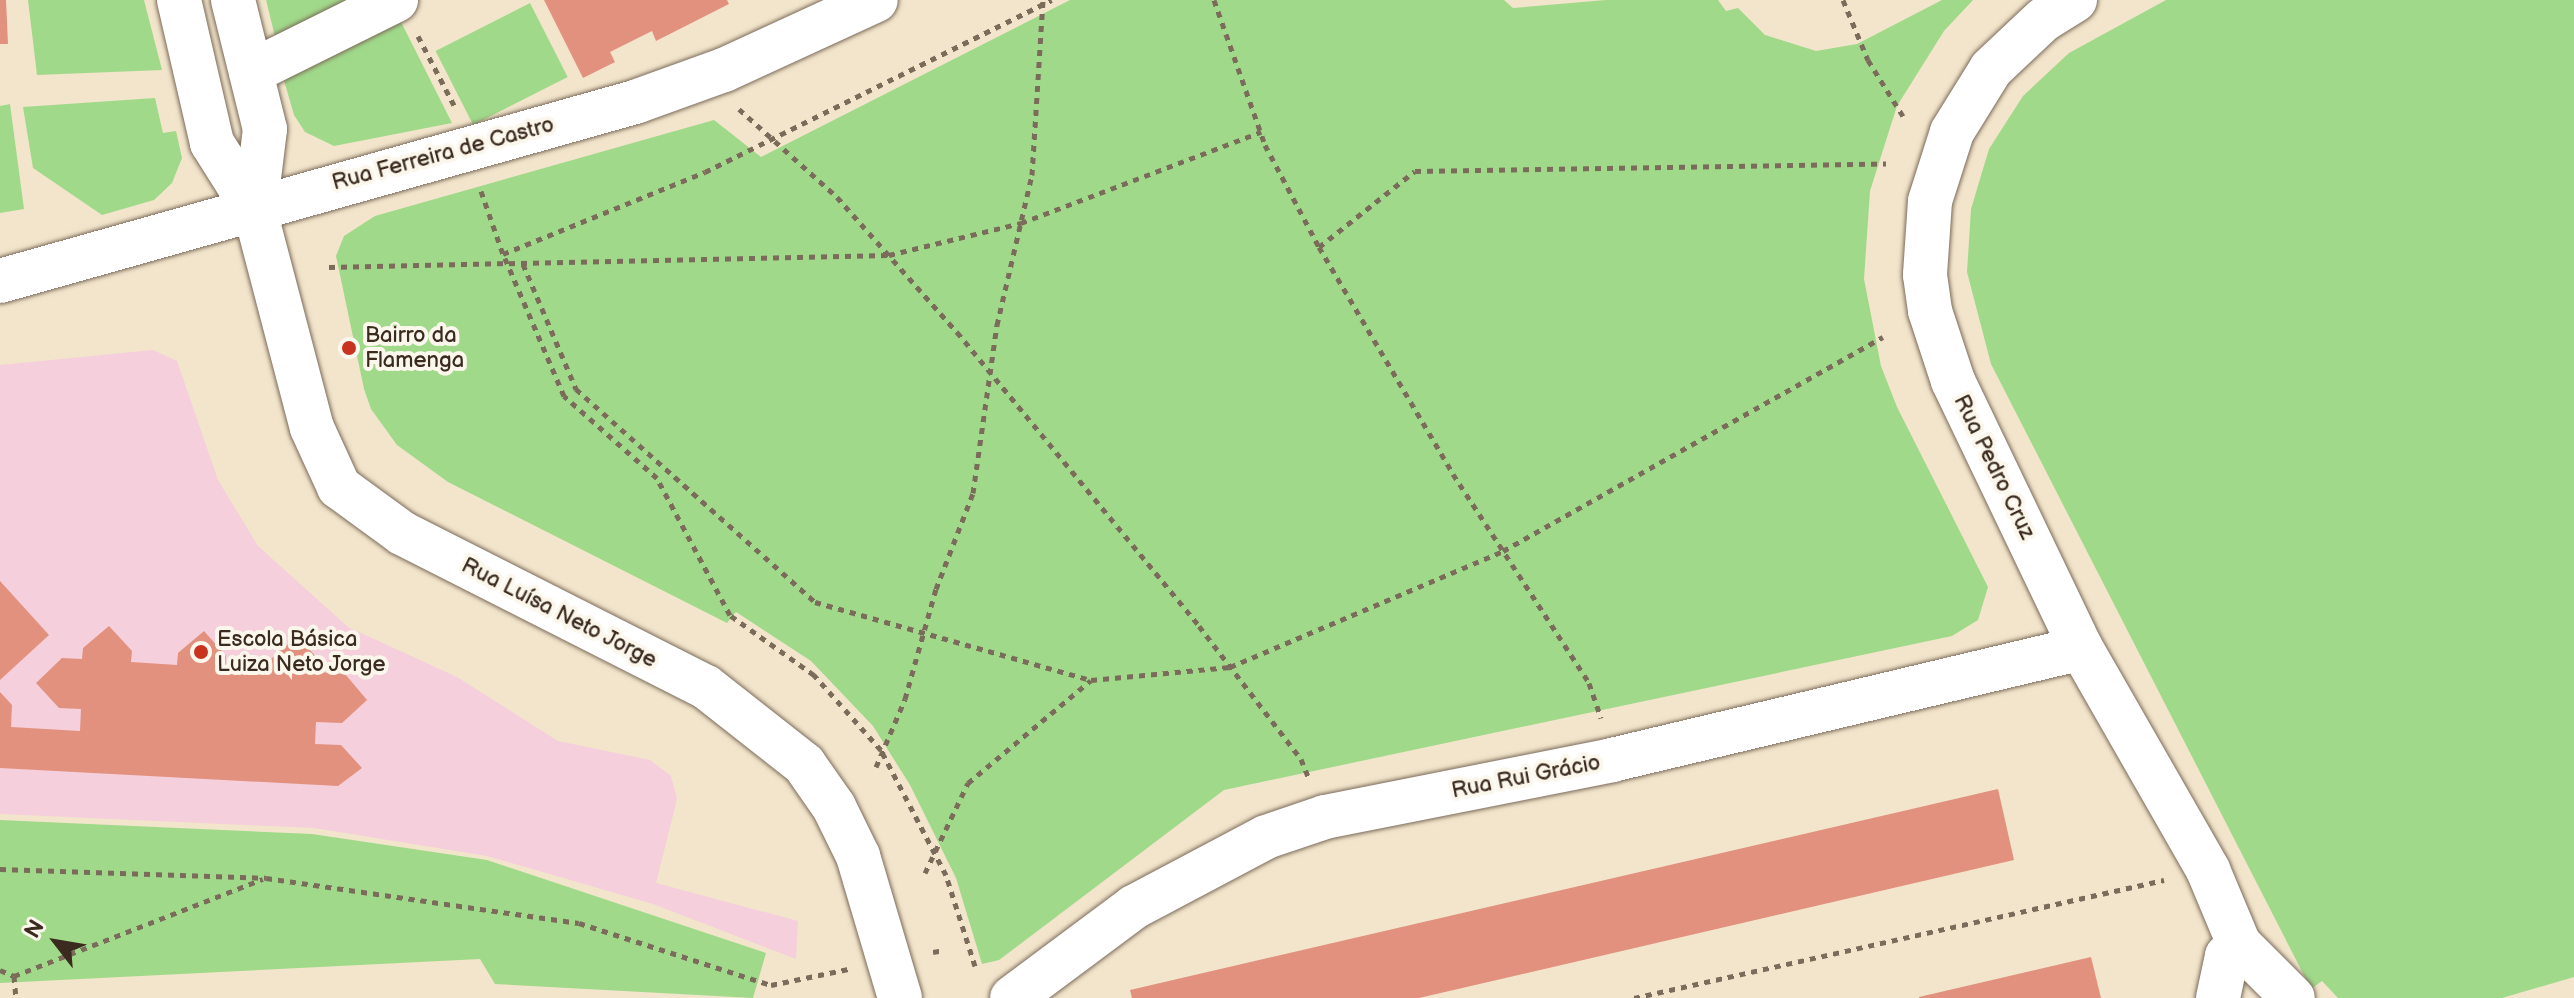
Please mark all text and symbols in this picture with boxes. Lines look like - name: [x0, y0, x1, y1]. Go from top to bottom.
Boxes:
- street label: Rua Ferreira de Castro: [329, 112, 557, 196]
- place label: Bairro da Flamenga: [365, 322, 464, 374]
- marker: Bairro da Flamenga: [340, 339, 358, 357]
- street label: Rua Pedro Cruz: [1948, 391, 2040, 543]
- street label: Rua Luísa Neto Jorge: [456, 552, 662, 674]
- place label: Escola Básica Luiza Neto Jorge: [217, 626, 387, 678]
- marker: Escola Básica Luiza Neto Jorge: [192, 643, 210, 661]
- street label: Rua Rui Grácio: [1449, 750, 1603, 804]
- north arrow: [16, 902, 96, 982]
- text: N: [19, 915, 51, 943]

